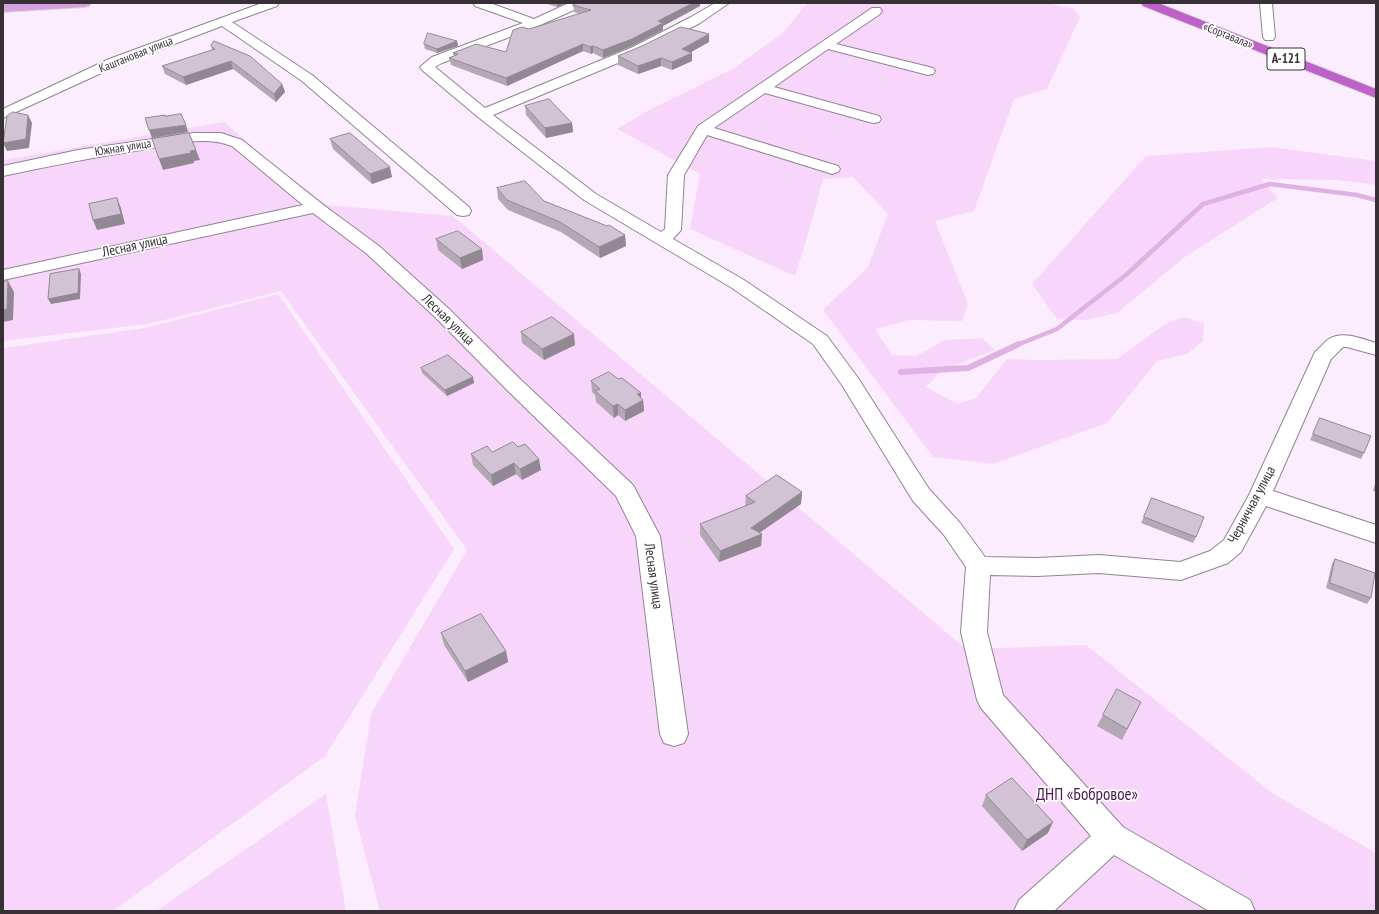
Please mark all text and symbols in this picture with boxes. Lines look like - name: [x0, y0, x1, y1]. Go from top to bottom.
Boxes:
- street label: «Сортавала»: [1201, 19, 1255, 53]
- street label: Каштановая улица: [97, 34, 175, 76]
- road number: А-121: [1267, 48, 1305, 70]
- street label: Южная улица: [94, 136, 152, 160]
- street label: Лесная улица: [101, 231, 169, 261]
- street label: Лесная улица: [418, 291, 478, 349]
- street label: Черничная улица: [1225, 463, 1279, 547]
- street label: Лесная улица: [640, 542, 666, 610]
- park label: ДНП «Бобровое»: [1036, 785, 1138, 805]

